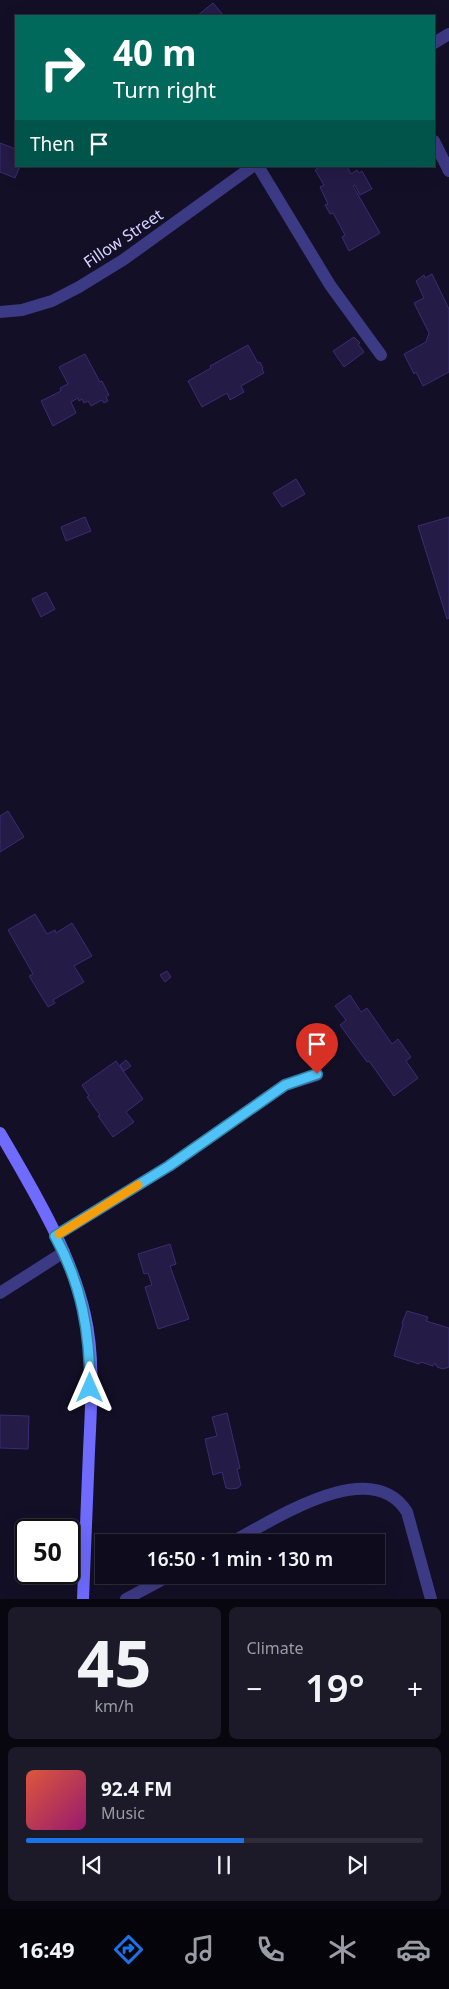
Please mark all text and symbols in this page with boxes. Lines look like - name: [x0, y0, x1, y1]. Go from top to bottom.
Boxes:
- text: 40 m: [113, 29, 196, 76]
- icon: right: [30, 35, 95, 100]
- text: Turn right: [113, 74, 216, 104]
- icon: arrive: [85, 130, 113, 158]
- text: Then: [30, 131, 75, 157]
- street label: Fillow Street: [79, 203, 167, 273]
- pin: [296, 1023, 338, 1074]
- icon: arrive: [303, 1030, 331, 1058]
- position arrow: [63, 1361, 115, 1413]
- speed limit sign: 50: [15, 1519, 80, 1584]
- text: 16:50 · 1 min · 130 m: [147, 1546, 333, 1572]
- text: 45: [77, 1618, 151, 1706]
- text: Climate: [247, 1637, 304, 1659]
- text: 19°: [305, 1661, 365, 1713]
- text: −: [247, 1669, 263, 1707]
- text: +: [407, 1669, 423, 1707]
- text: km/h: [95, 1695, 134, 1717]
- text: 92.4 FM: [101, 1776, 172, 1802]
- text: Music: [101, 1802, 145, 1824]
- icon: previous: [78, 1851, 106, 1879]
- icon: pause: [210, 1851, 238, 1879]
- icon: next: [343, 1851, 371, 1879]
- icon: directions: [111, 1932, 146, 1967]
- icon: music: [182, 1932, 217, 1967]
- icon: phone: [253, 1932, 288, 1967]
- icon: climate: [325, 1932, 360, 1967]
- icon: car: [396, 1932, 431, 1967]
- text: 16:49: [18, 1934, 75, 1964]

